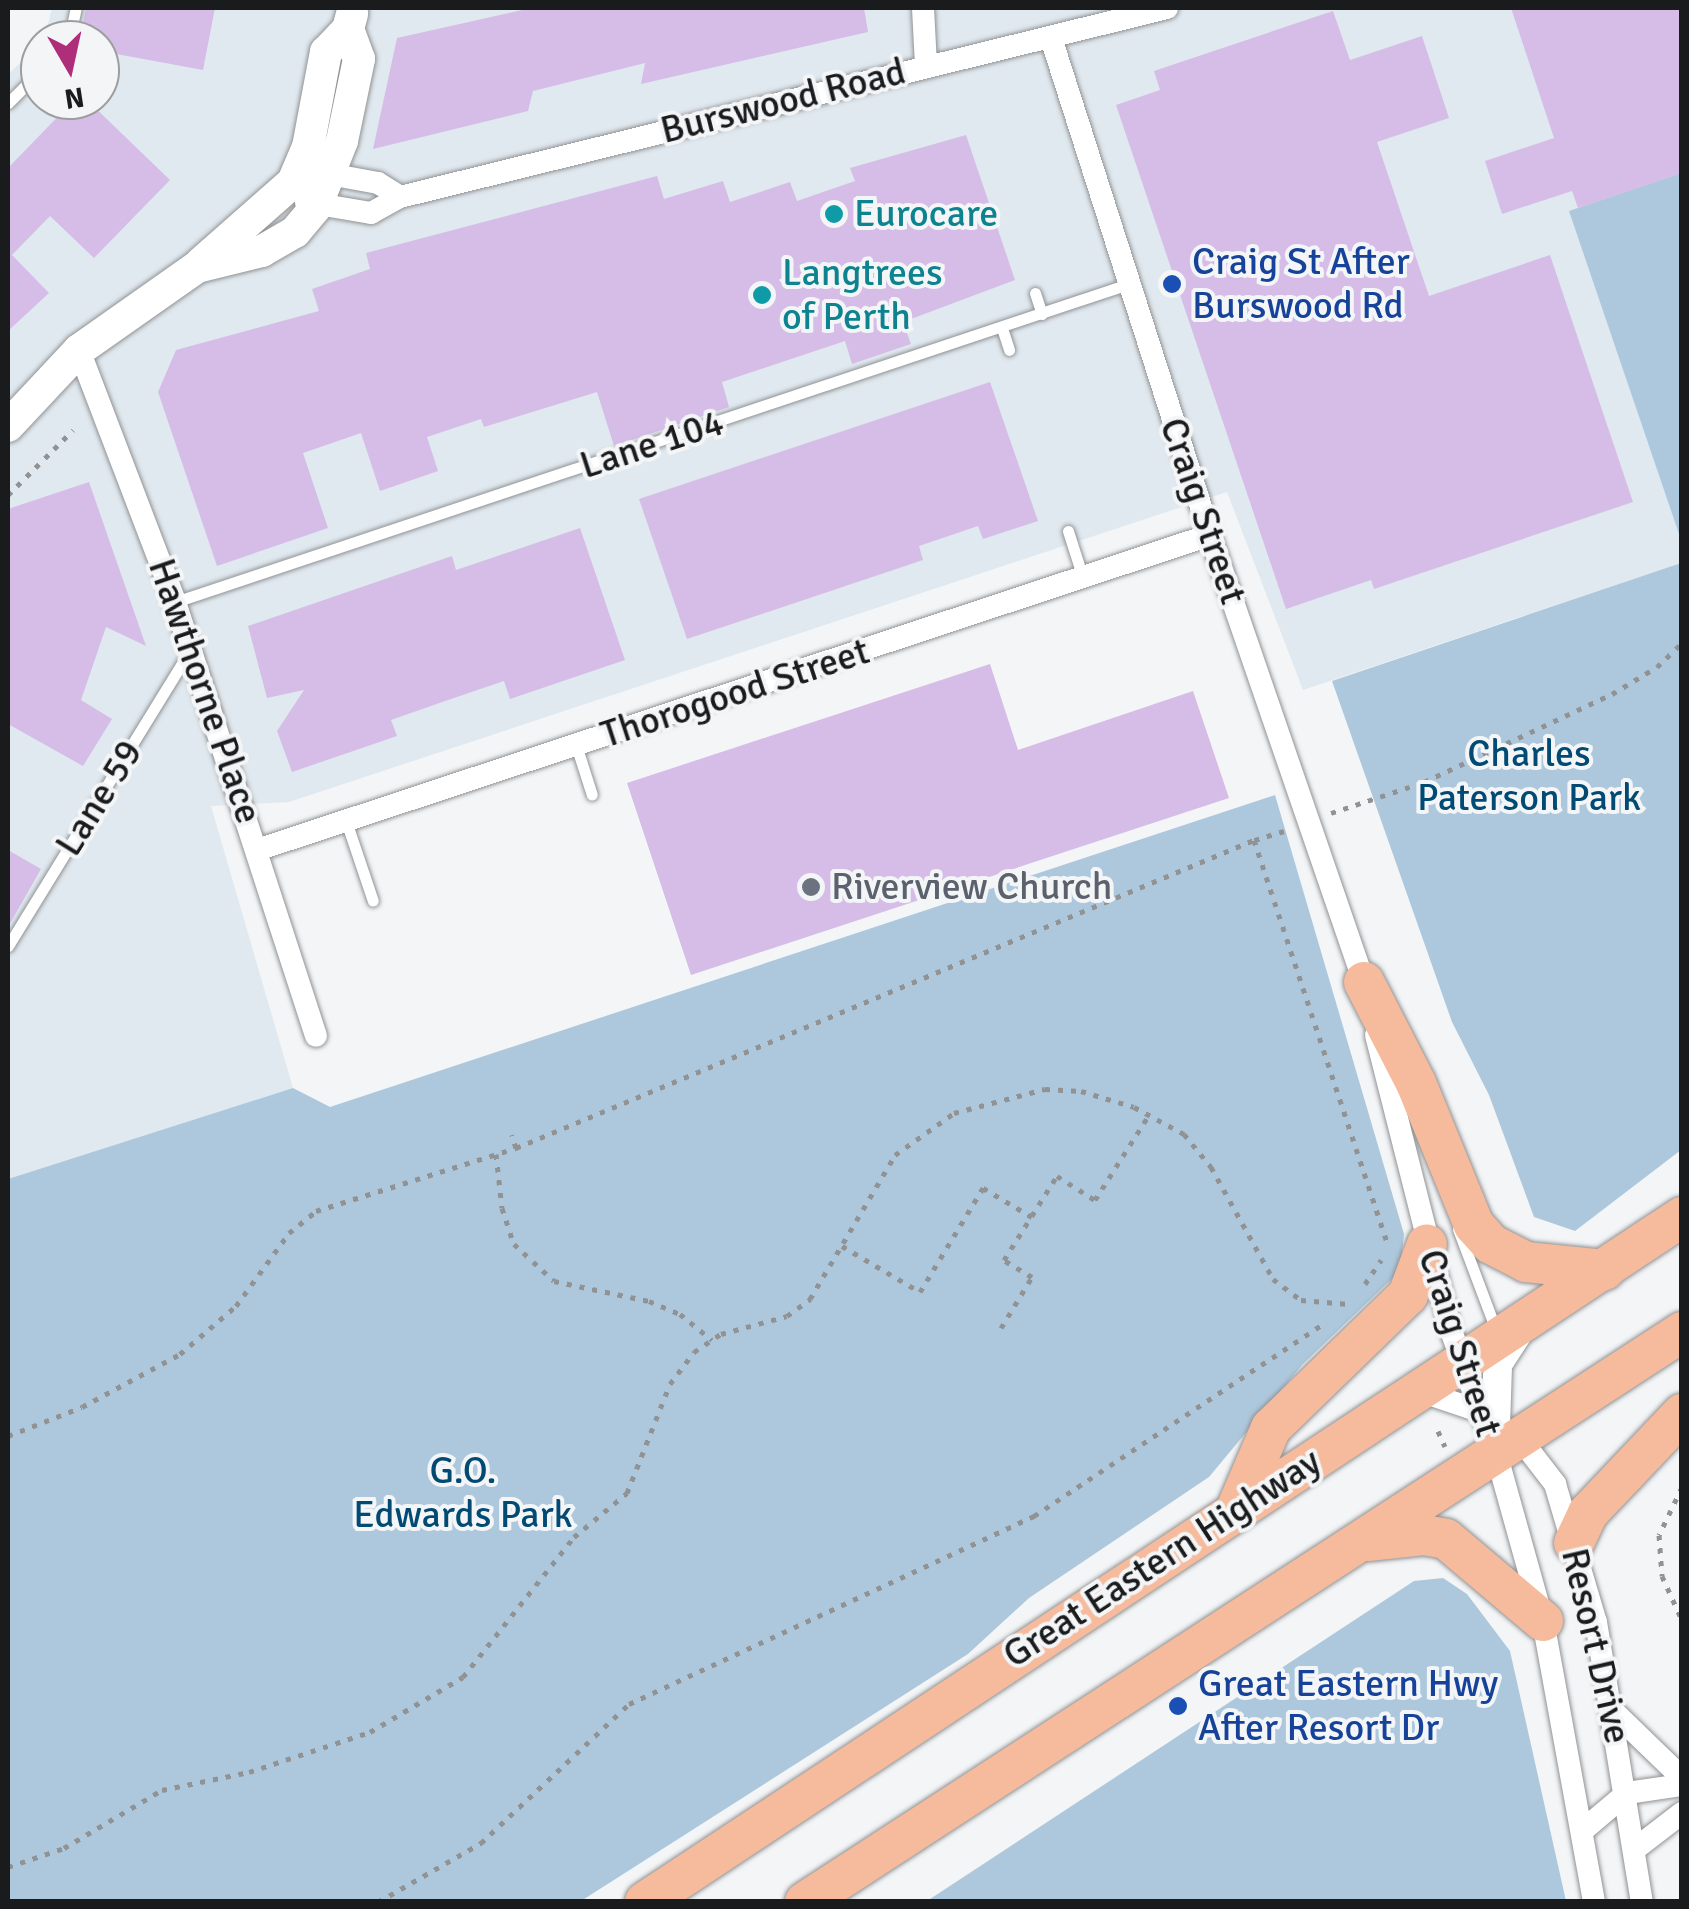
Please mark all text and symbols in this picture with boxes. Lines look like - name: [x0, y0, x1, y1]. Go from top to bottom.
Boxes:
- north arrow: [20, 20, 120, 120]
- street label: Burswood Road: [656, 49, 910, 153]
- text: N: [62, 79, 87, 116]
- place label: Eurocare: [854, 191, 998, 237]
- marker: Eurocare: [823, 203, 845, 225]
- place label: Craig St After Burswood Rd: [1192, 239, 1410, 328]
- place label: Langtrees of Perth: [782, 250, 943, 340]
- marker: Craig St After Burswood Rd: [1161, 273, 1183, 295]
- marker: Langtrees of Perth: [751, 284, 773, 306]
- street label: Lane 104: [574, 399, 730, 489]
- street label: Craig Street: [1150, 412, 1256, 610]
- street label: Hawthorne Place: [138, 553, 272, 829]
- street label: Thorogood Street: [595, 628, 875, 758]
- park label: Charles Paterson Park: [1417, 731, 1641, 821]
- street label: Lane 59: [46, 732, 152, 864]
- place label: Riverview Church: [831, 864, 1112, 910]
- marker: Riverview Church: [800, 876, 822, 898]
- street label: Craig Street: [1408, 1244, 1512, 1442]
- street label: Great Eastern Highway: [995, 1438, 1329, 1678]
- park label: G.O. Edwards Park: [353, 1448, 573, 1538]
- street label: Resort Drive: [1551, 1544, 1641, 1748]
- place label: Great Eastern Hwy After Resort Dr: [1198, 1661, 1498, 1750]
- marker: Great Eastern Hwy After Resort Dr: [1167, 1695, 1189, 1717]

